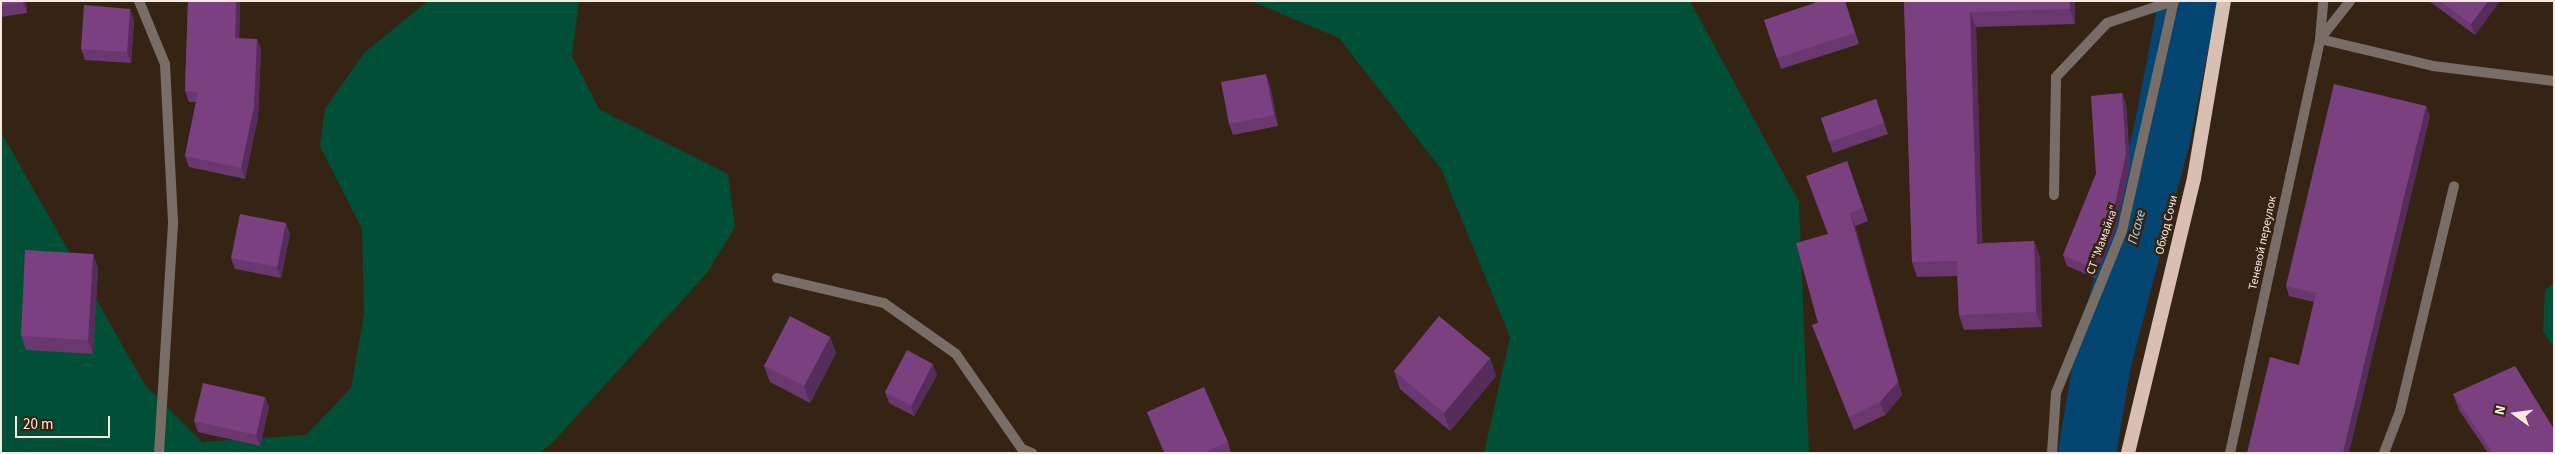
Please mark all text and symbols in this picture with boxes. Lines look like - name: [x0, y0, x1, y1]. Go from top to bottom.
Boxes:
- street label: Обход Сочи: [2153, 194, 2181, 256]
- street label: Теневой переулок: [2246, 195, 2280, 291]
- street label: СТ "Мамайка": [2084, 203, 2122, 277]
- water label: Псахе: [2124, 208, 2150, 246]
- north arrow: [2490, 389, 2540, 439]
- text: N: [2490, 403, 2511, 417]
- scale bar: [18, 406, 112, 438]
- text: 20 m: [23, 414, 53, 435]

